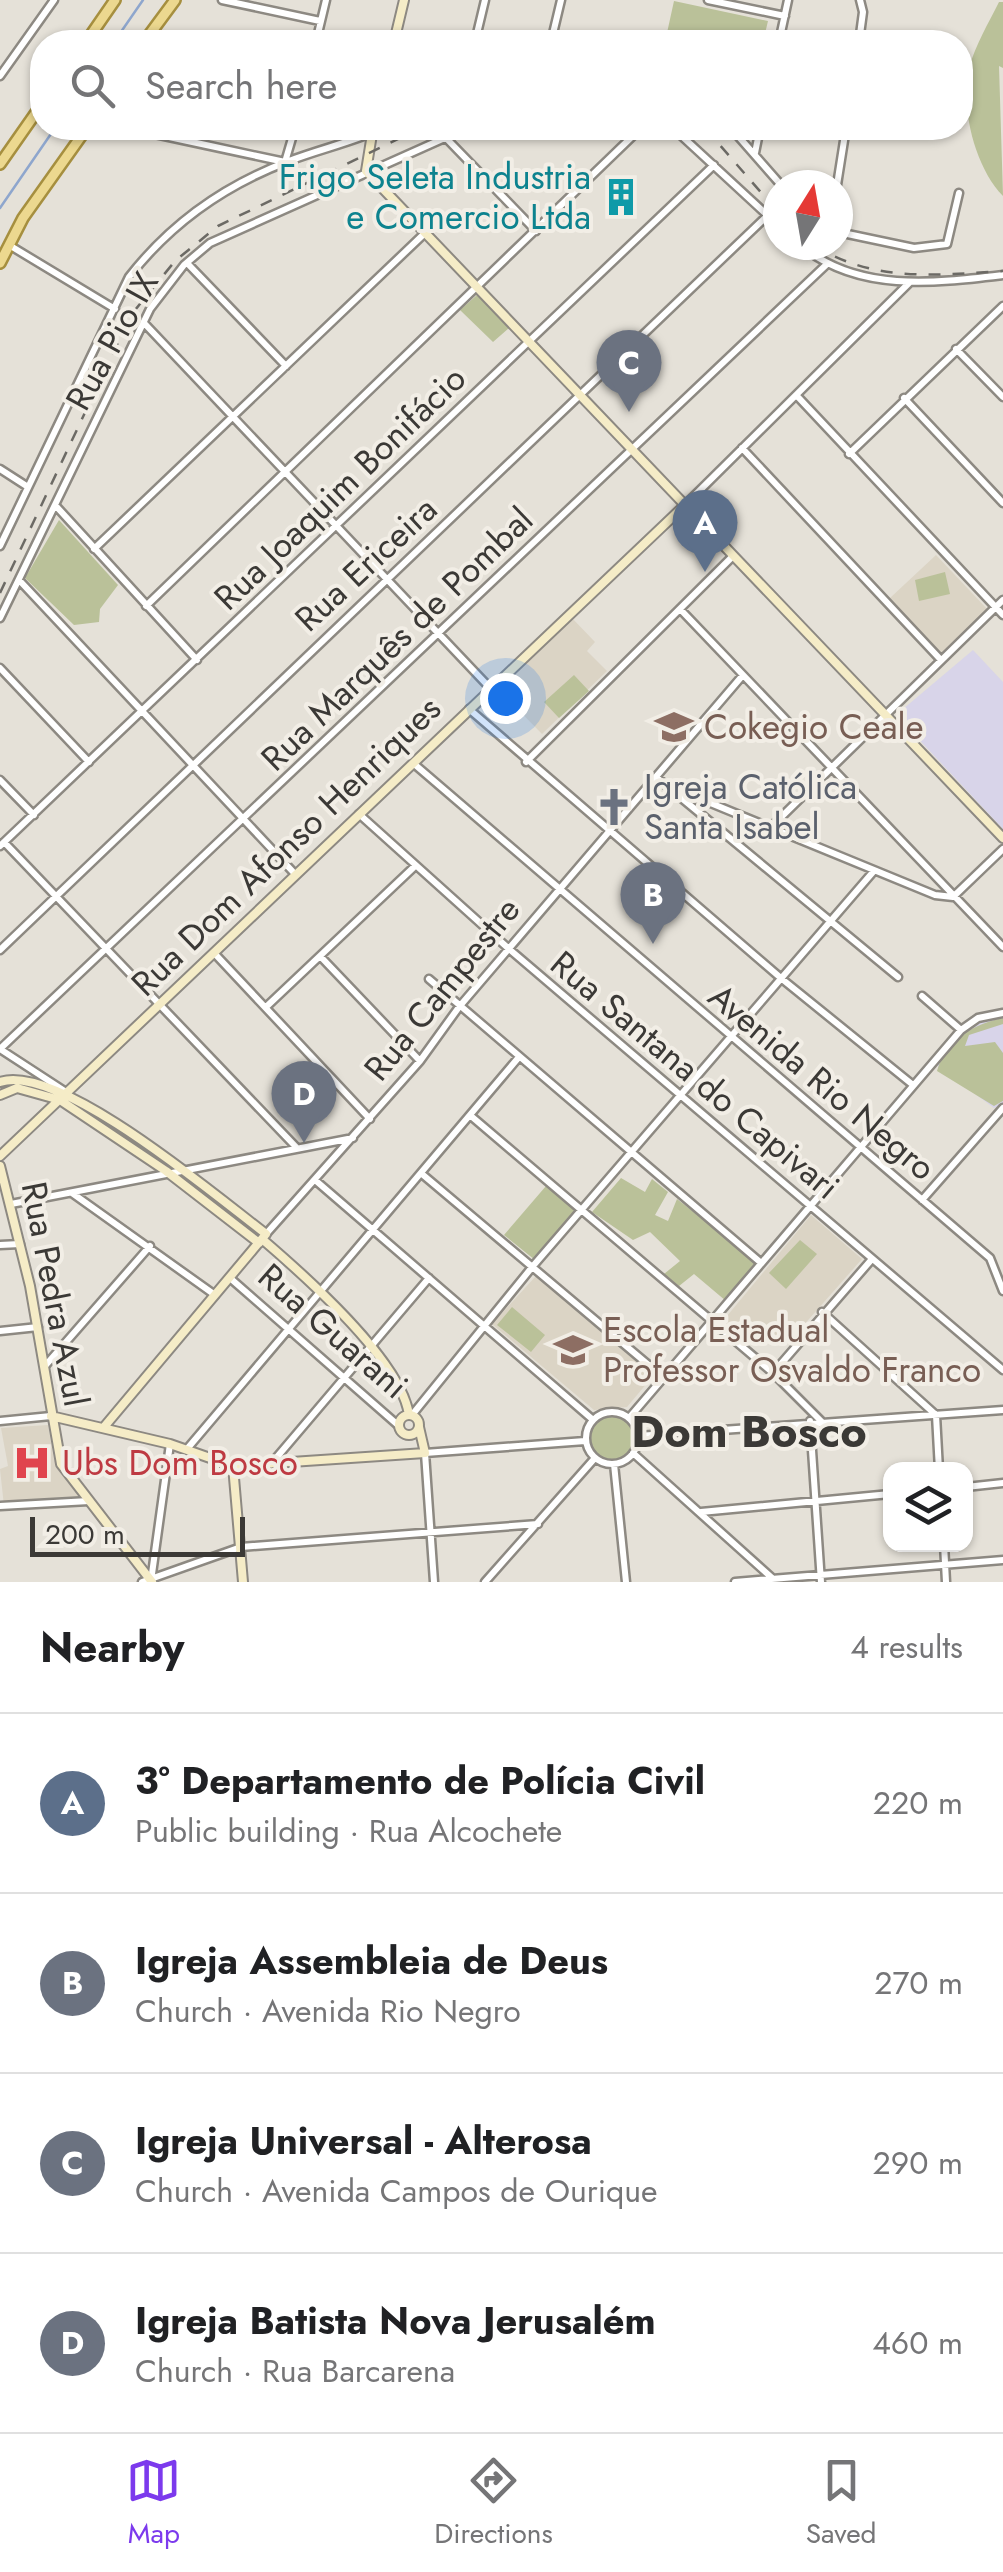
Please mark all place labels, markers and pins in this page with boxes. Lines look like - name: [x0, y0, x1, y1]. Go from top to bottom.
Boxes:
- place label: Frigo Seleta Industria e Comercio Ltda: [279, 152, 591, 242]
- building icon: Frigo Seleta Industria e Comercio Ltda: [600, 176, 642, 218]
- pin: C: [596, 330, 662, 412]
- pin: A: [672, 490, 738, 572]
- place label: Cokegio Ceale: [704, 702, 924, 752]
- school or university icon: Cokegio Ceale: [653, 706, 695, 748]
- place label: Igreja Católica Santa Isabel: [644, 762, 857, 852]
- church icon: Igreja Católica Santa Isabel: [593, 786, 635, 828]
- pin: B: [620, 862, 686, 944]
- pin: D: [272, 1060, 336, 1143]
- place label: Escola Estadual Professor Osvaldo Franco: [603, 1305, 981, 1395]
- school or university icon: Escola Estadual Professor Osvaldo Franco: [552, 1329, 594, 1371]
- place label: Ubs Dom Bosco: [62, 1438, 298, 1488]
- hospital icon: Ubs Dom Bosco: [11, 1442, 53, 1484]

